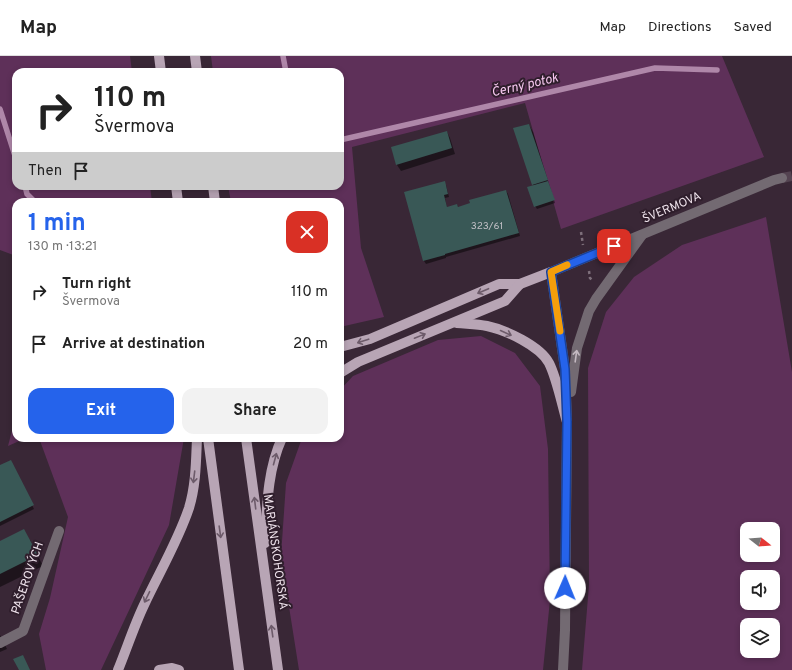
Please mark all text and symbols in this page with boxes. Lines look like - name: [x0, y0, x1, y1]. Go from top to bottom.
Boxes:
- text: Map: [20, 16, 57, 40]
- text: Map: [600, 19, 626, 36]
- text: Directions: [648, 19, 712, 36]
- text: Saved: [734, 19, 772, 36]
- water label: Černý potok: [490, 69, 560, 101]
- text: 110 m: [94, 81, 166, 117]
- icon: right: [28, 84, 80, 136]
- text: Švermova: [94, 116, 174, 139]
- icon: arrive: [70, 160, 92, 182]
- text: Then: [28, 162, 62, 181]
- street label: ŠVERMOVA: [640, 189, 704, 227]
- text: 1 min: [28, 209, 86, 239]
- button: close: [286, 211, 328, 253]
- house number: 323/61: [471, 220, 503, 233]
- pin: [597, 229, 631, 263]
- icon: arrive: [603, 235, 625, 257]
- text: 130 m · 13:21: [28, 239, 97, 255]
- text: Turn right: [62, 275, 131, 294]
- icon: right: [28, 281, 50, 303]
- text: 110 m: [291, 283, 328, 302]
- one-way arrow: [477, 287, 489, 295]
- text: Švermova: [62, 294, 120, 310]
- one-way arrow: [500, 330, 512, 337]
- one-way arrow: [414, 332, 426, 340]
- icon: arrive: [28, 333, 50, 355]
- text: Arrive at destination: [62, 335, 205, 354]
- text: 20 m: [293, 335, 328, 354]
- one-way arrow: [357, 338, 370, 345]
- one-way arrow: [572, 350, 580, 363]
- button: Exit: [28, 388, 174, 434]
- button: Share: [182, 388, 328, 434]
- one-way arrow: [272, 452, 279, 465]
- one-way arrow: [190, 470, 198, 483]
- street label: MARIÁNSKOHORSKÁ: [259, 493, 291, 611]
- one-way arrow: [251, 497, 259, 510]
- north arrow: [740, 522, 780, 562]
- map controls: [740, 522, 780, 658]
- one-way arrow: [216, 525, 224, 538]
- street label: PAŠEROVÝCH: [8, 540, 48, 616]
- position arrow: [544, 567, 586, 609]
- button: sound: [740, 570, 780, 610]
- one-way arrow: [143, 591, 151, 603]
- button: layers: [740, 618, 780, 658]
- one-way arrow: [268, 625, 276, 638]

